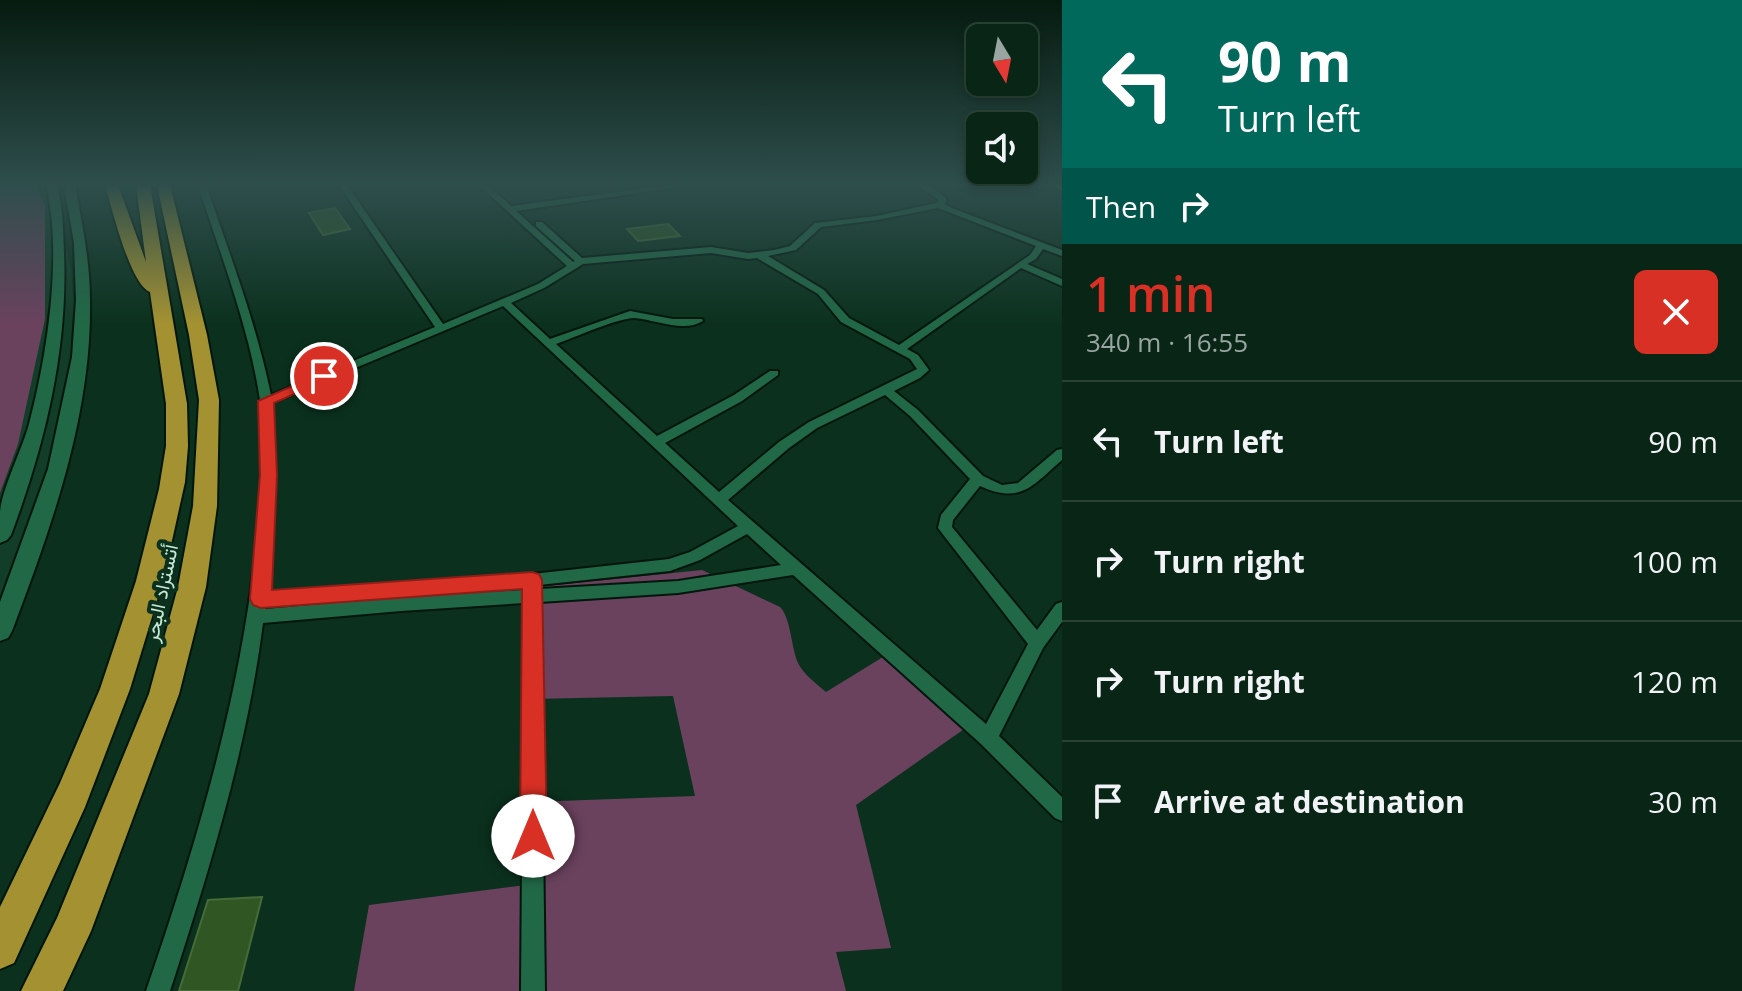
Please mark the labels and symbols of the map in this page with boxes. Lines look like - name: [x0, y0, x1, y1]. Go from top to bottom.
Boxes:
- north arrow: [966, 24, 1038, 96]
- pin: [290, 342, 358, 410]
- street label: أتستراد البحر: [137, 541, 184, 645]
- position arrow: [491, 794, 575, 878]

